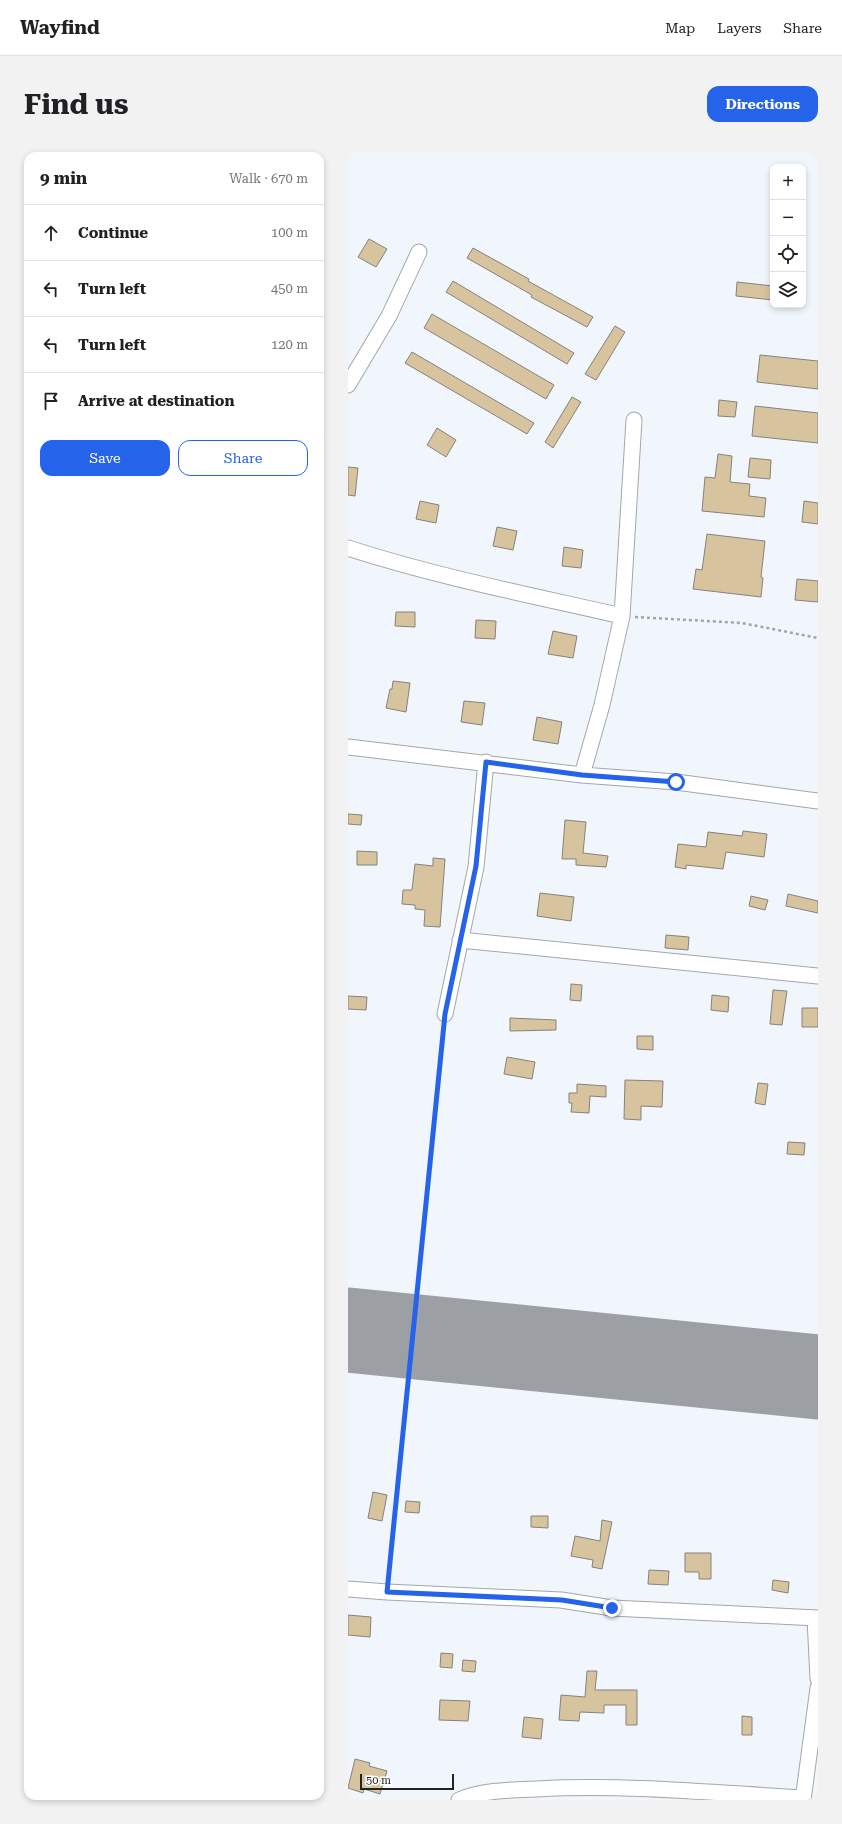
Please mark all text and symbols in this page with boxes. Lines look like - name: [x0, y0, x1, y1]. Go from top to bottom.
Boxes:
- text: Wayfind: [20, 16, 100, 39]
- text: Map: [665, 20, 695, 36]
- text: Layers: [717, 20, 761, 36]
- text: Share: [783, 20, 822, 36]
- button: Directions: [707, 86, 818, 122]
- text: Find us: [24, 88, 128, 121]
- map controls: [770, 164, 806, 308]
- button: +: [770, 164, 806, 200]
- text: 9 min: [40, 168, 87, 188]
- text: Walk · 670 m: [229, 171, 308, 186]
- button: −: [770, 200, 806, 236]
- icon: ahead: [40, 222, 62, 244]
- text: Continue: [78, 224, 148, 242]
- text: 100 m: [271, 225, 308, 240]
- button: locate: [770, 236, 806, 272]
- button: layers: [770, 272, 806, 308]
- icon: left: [40, 278, 62, 300]
- text: Turn left: [78, 280, 146, 298]
- text: 450 m: [271, 281, 308, 296]
- icon: left: [40, 334, 62, 356]
- text: Turn left: [78, 336, 146, 354]
- text: 120 m: [271, 337, 308, 352]
- icon: arrive: [40, 390, 62, 412]
- text: Arrive at destination: [78, 392, 234, 410]
- button: Save: [40, 440, 170, 476]
- button: Share: [178, 440, 308, 476]
- route start: [667, 773, 685, 791]
- route end: [603, 1599, 621, 1617]
- scale bar: [360, 1772, 454, 1791]
- text: 50 m: [366, 1774, 391, 1787]

